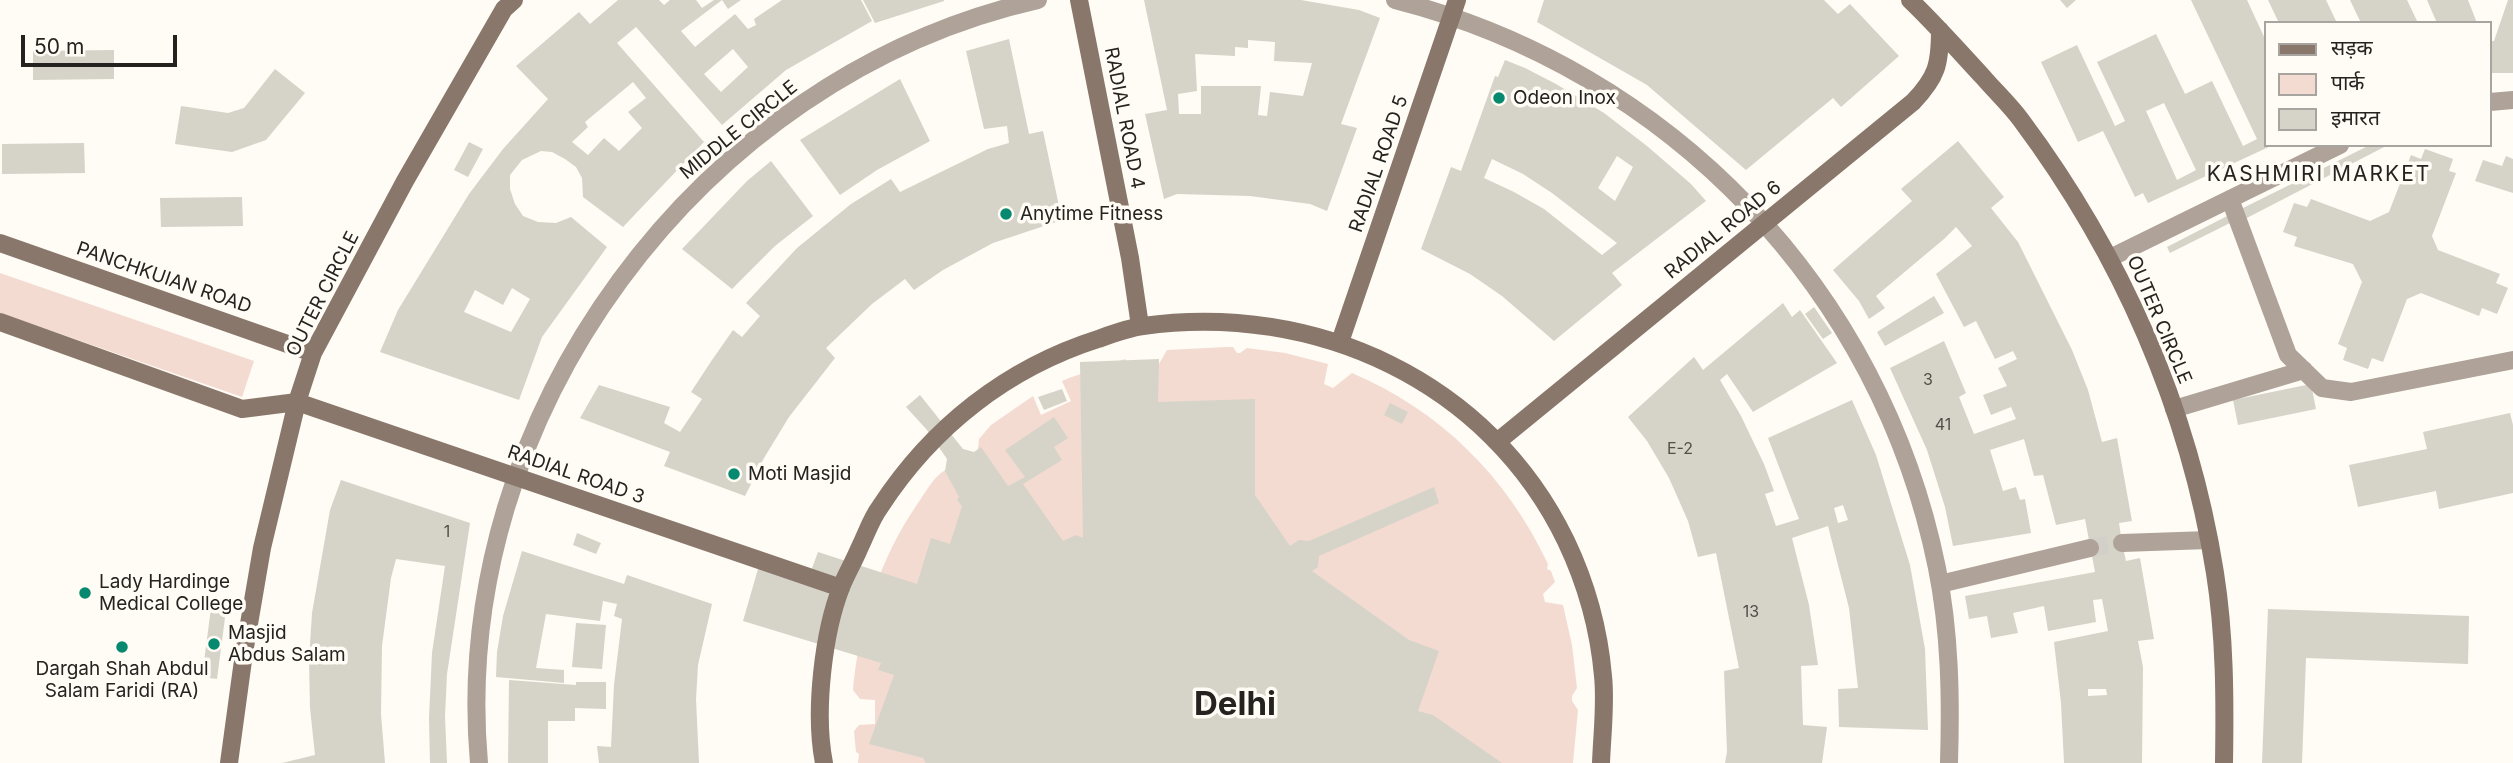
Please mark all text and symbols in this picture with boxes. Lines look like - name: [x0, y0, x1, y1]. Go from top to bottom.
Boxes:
- scale bar: [24, 21, 180, 65]
- legend: [2264, 21, 2492, 147]
- text: 50 m: [34, 34, 84, 59]
- text: सड़क: [2331, 35, 2373, 60]
- street label: RADIAL ROAD 4: [1099, 45, 1149, 191]
- text: पार्क: [2331, 70, 2365, 95]
- street label: MIDDLE CIRCLE: [676, 76, 802, 184]
- place label: Odeon Inox: [1513, 87, 1616, 109]
- marker: Odeon Inox: [1491, 90, 1507, 106]
- street label: RADIAL ROAD 5: [1345, 93, 1413, 235]
- text: इमारत: [2331, 105, 2380, 130]
- district label: KASHMIRI MARKET: [2209, 162, 2429, 188]
- street label: RADIAL ROAD 6: [1660, 176, 1786, 284]
- place label: Anytime Fitness: [1020, 203, 1163, 225]
- marker: Anytime Fitness: [998, 206, 1014, 222]
- street label: OUTER CIRCLE: [282, 228, 364, 360]
- street label: PANCHKUIAN ROAD: [73, 237, 255, 319]
- street label: OUTER CIRCLE: [2122, 252, 2196, 388]
- house number: 3: [1923, 370, 1933, 390]
- house number: 41: [1935, 415, 1951, 435]
- house number: E-2: [1667, 439, 1693, 459]
- street label: RADIAL ROAD 3: [505, 441, 647, 509]
- place label: Moti Masjid: [748, 463, 851, 485]
- marker: Moti Masjid: [726, 466, 742, 482]
- house number: 1: [444, 522, 450, 542]
- place label: Lady Hardinge Medical College: [99, 571, 243, 615]
- marker: Lady Hardinge Medical College: [77, 585, 93, 601]
- house number: 13: [1743, 602, 1759, 622]
- place label: Masjid Abdus Salam: [228, 622, 346, 666]
- marker: Masjid Abdus Salam: [206, 636, 222, 652]
- marker: Dargah Shah Abdul Salam Faridi (RA): [114, 639, 130, 655]
- place label: Dargah Shah Abdul Salam Faridi (RA): [35, 658, 209, 702]
- district label: Delhi: [1194, 685, 1276, 725]

